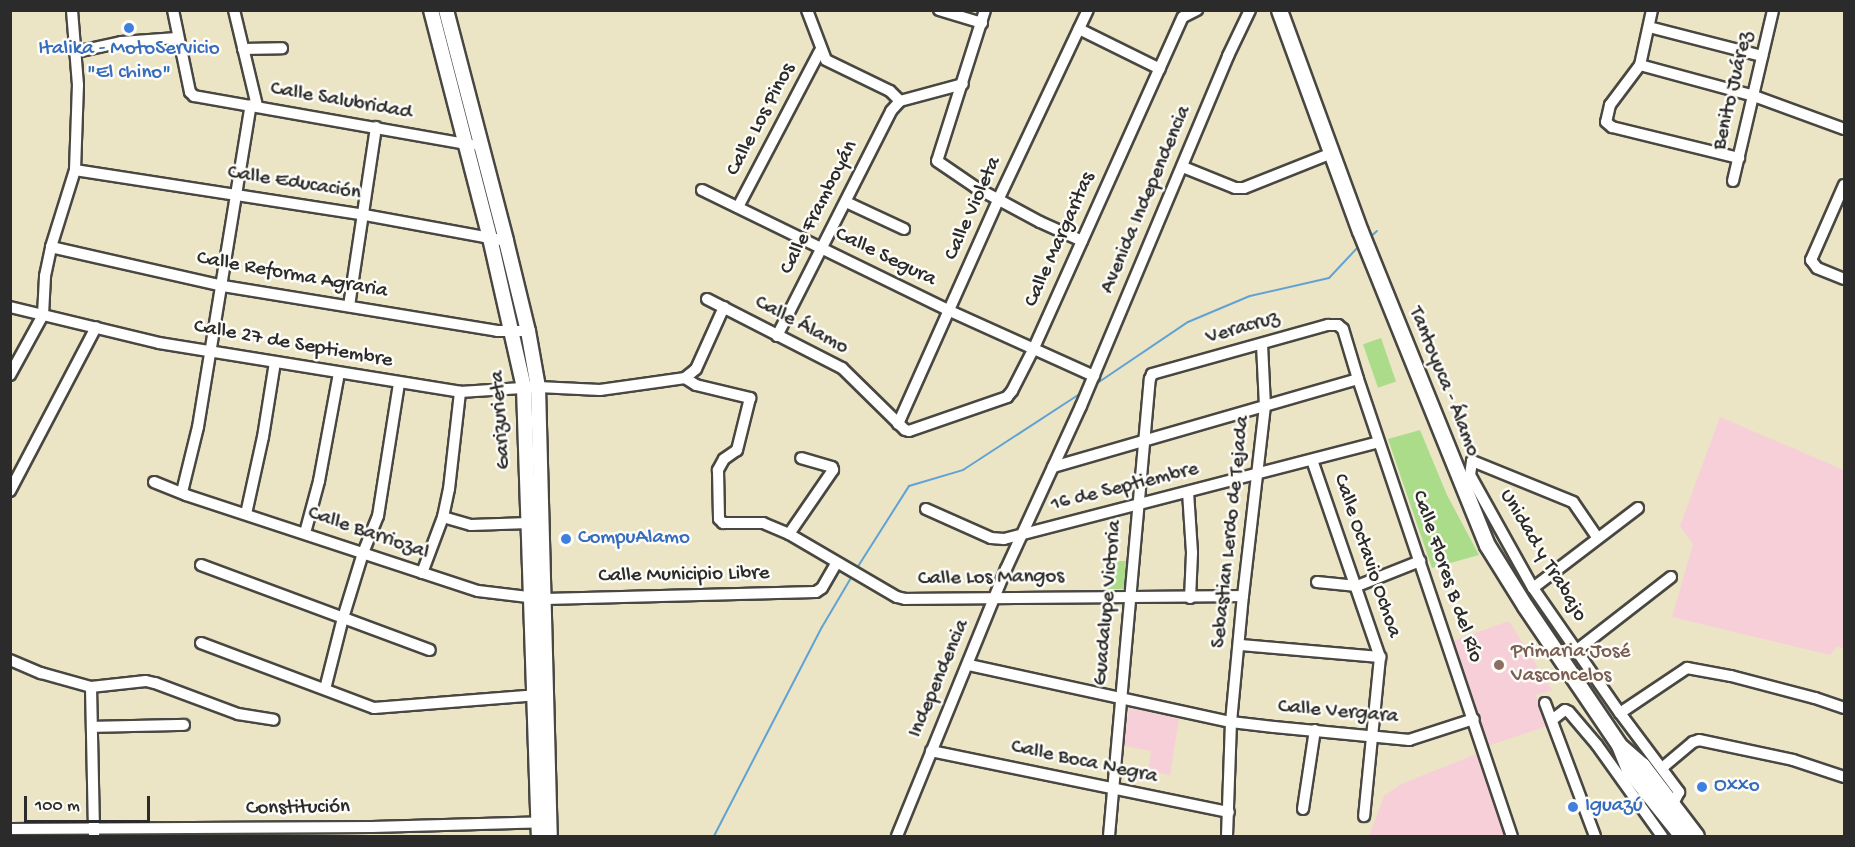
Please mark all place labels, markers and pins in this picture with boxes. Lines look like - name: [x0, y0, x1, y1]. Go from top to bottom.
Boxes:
- marker: Italika - MotoServicio "El chino": [122, 21, 136, 35]
- place label: Italika - MotoServicio "El chino": [38, 37, 220, 87]
- place label: CompuAlamo: [578, 526, 690, 552]
- marker: CompuAlamo: [559, 532, 573, 546]
- place label: Primaria José Vasconcelos: [1511, 640, 1630, 690]
- marker: Primaria José Vasconcelos: [1492, 658, 1506, 672]
- place label: Oxxo: [1714, 774, 1760, 800]
- marker: Oxxo: [1695, 780, 1709, 794]
- place label: Iguazú: [1585, 794, 1643, 820]
- marker: Iguazú: [1566, 800, 1580, 814]

